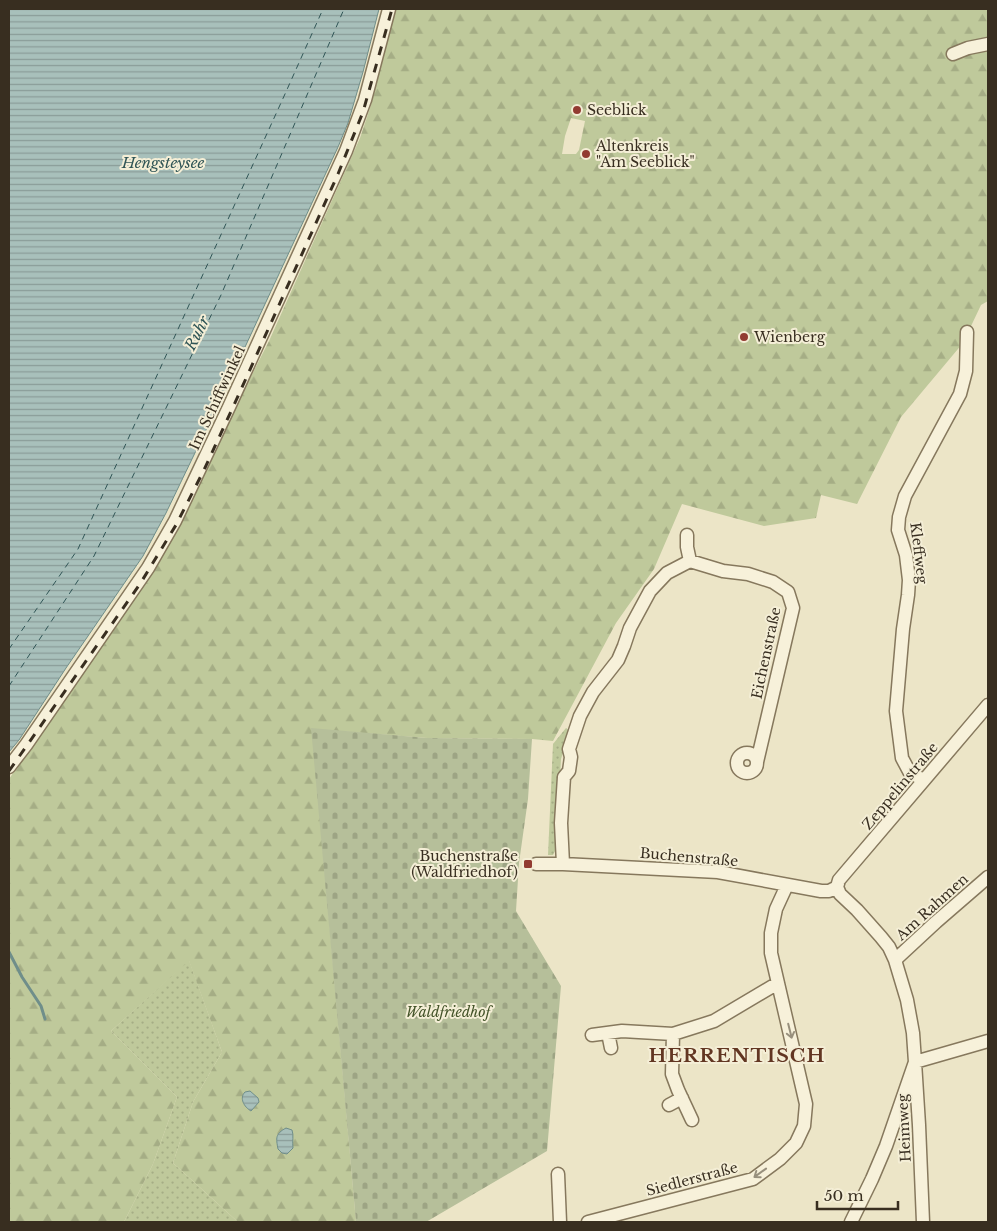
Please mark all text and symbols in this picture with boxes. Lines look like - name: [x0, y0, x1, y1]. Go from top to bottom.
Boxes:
- place label: Seeblick: [587, 101, 647, 119]
- marker: Seeblick: [571, 104, 583, 116]
- place label: Altenkreis "Am Seeblick": [595, 137, 695, 171]
- marker: Altenkreis "Am Seeblick": [580, 148, 592, 160]
- water label: Hengsteysee: [121, 153, 205, 172]
- water label: Ruhr: [180, 312, 214, 354]
- place label: Wienberg: [753, 328, 826, 346]
- marker: Wienberg: [738, 331, 750, 343]
- street label: Im Schiffwinkel: [185, 343, 249, 453]
- street label: Kleffweg: [906, 521, 932, 585]
- street label: Eichenstraße: [747, 605, 785, 701]
- street label: Zeppelinstraße: [858, 739, 942, 833]
- street label: Buchenstraße: [639, 844, 739, 870]
- place label: Buchenstraße (Waldfriedhof): [411, 847, 518, 881]
- marker: Buchenstraße (Waldfriedhof): [522, 858, 534, 870]
- street label: Am Rahmen: [891, 870, 972, 945]
- park label: Waldfriedhof: [406, 1003, 493, 1021]
- one-way arrow: [786, 1022, 795, 1038]
- district label: HERRENTISCH: [649, 1044, 825, 1067]
- street label: Heimweg: [893, 1093, 915, 1163]
- street label: Siedlerstraße: [644, 1158, 740, 1200]
- one-way arrow: [754, 1168, 768, 1178]
- scale bar: [817, 1178, 898, 1210]
- text: 50 m: [824, 1186, 864, 1205]

